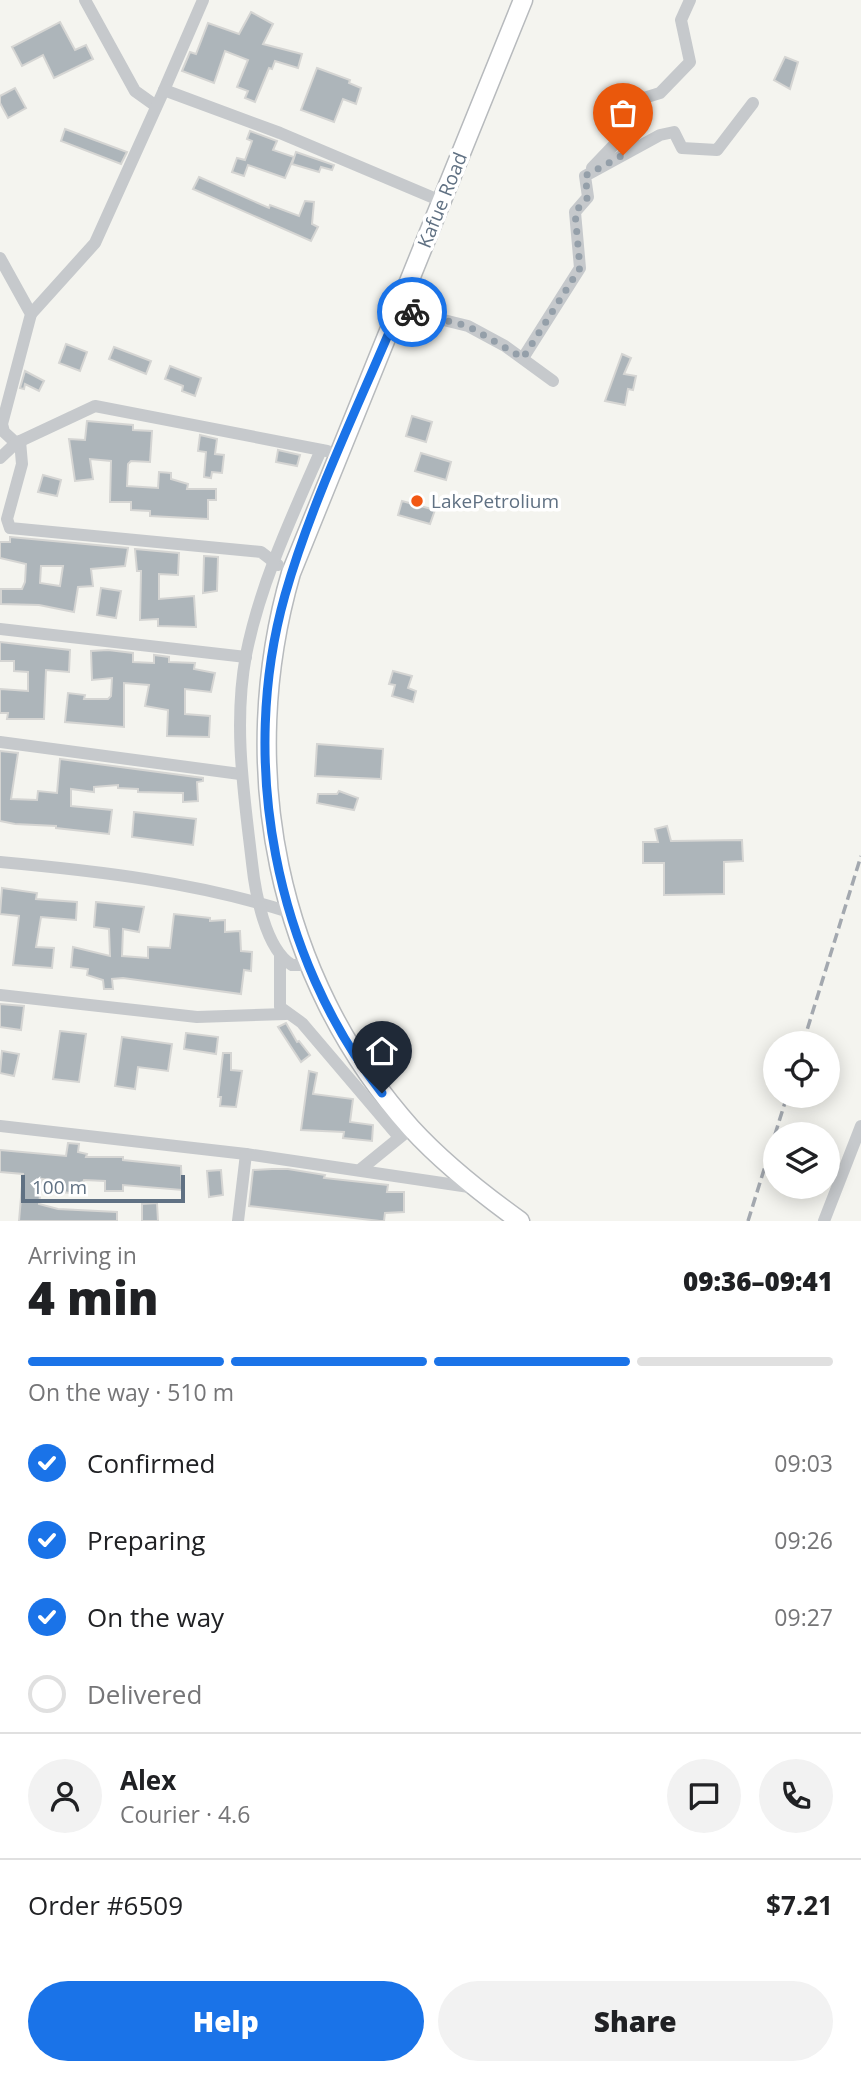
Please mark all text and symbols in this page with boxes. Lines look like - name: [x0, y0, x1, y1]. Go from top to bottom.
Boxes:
- pin: [593, 83, 653, 155]
- icon: bag: [604, 94, 642, 132]
- street label: Kafue Road: [411, 148, 473, 252]
- courier: [377, 277, 447, 347]
- icon: bike: [393, 293, 431, 331]
- place label: LakePetrolium: [431, 488, 559, 514]
- marker: LakePetrolium: [409, 493, 425, 509]
- pin: [352, 1021, 412, 1093]
- map controls: [763, 1031, 840, 1199]
- button: locate: [763, 1031, 840, 1108]
- icon: home: [363, 1032, 401, 1070]
- button: layers: [763, 1122, 840, 1199]
- scale bar: [21, 1172, 186, 1204]
- text: 100 m: [32, 1174, 87, 1200]
- text: Arriving in: [28, 1239, 137, 1271]
- text: 09:36–09:41: [683, 1263, 833, 1299]
- text: 4 min: [28, 1266, 159, 1328]
- text: On the way · 510 m: [28, 1376, 234, 1408]
- icon: check: [28, 1444, 66, 1482]
- text: Confirmed: [87, 1445, 215, 1481]
- text: 09:03: [774, 1447, 833, 1479]
- icon: check: [28, 1521, 66, 1559]
- text: Preparing: [87, 1522, 205, 1558]
- text: 09:26: [774, 1524, 833, 1556]
- icon: check: [28, 1598, 66, 1636]
- text: On the way: [87, 1599, 224, 1635]
- text: 09:27: [774, 1601, 833, 1633]
- text: Delivered: [87, 1676, 202, 1712]
- button: person: [28, 1759, 102, 1833]
- button: chat: [667, 1759, 741, 1833]
- button: phone: [759, 1759, 833, 1833]
- text: Alex: [120, 1762, 176, 1798]
- text: Courier · 4.6: [120, 1798, 250, 1830]
- text: Order #6509: [28, 1887, 183, 1923]
- text: $7.21: [766, 1887, 833, 1923]
- button: Help: [28, 1981, 424, 2061]
- button: Share: [438, 1981, 833, 2061]

